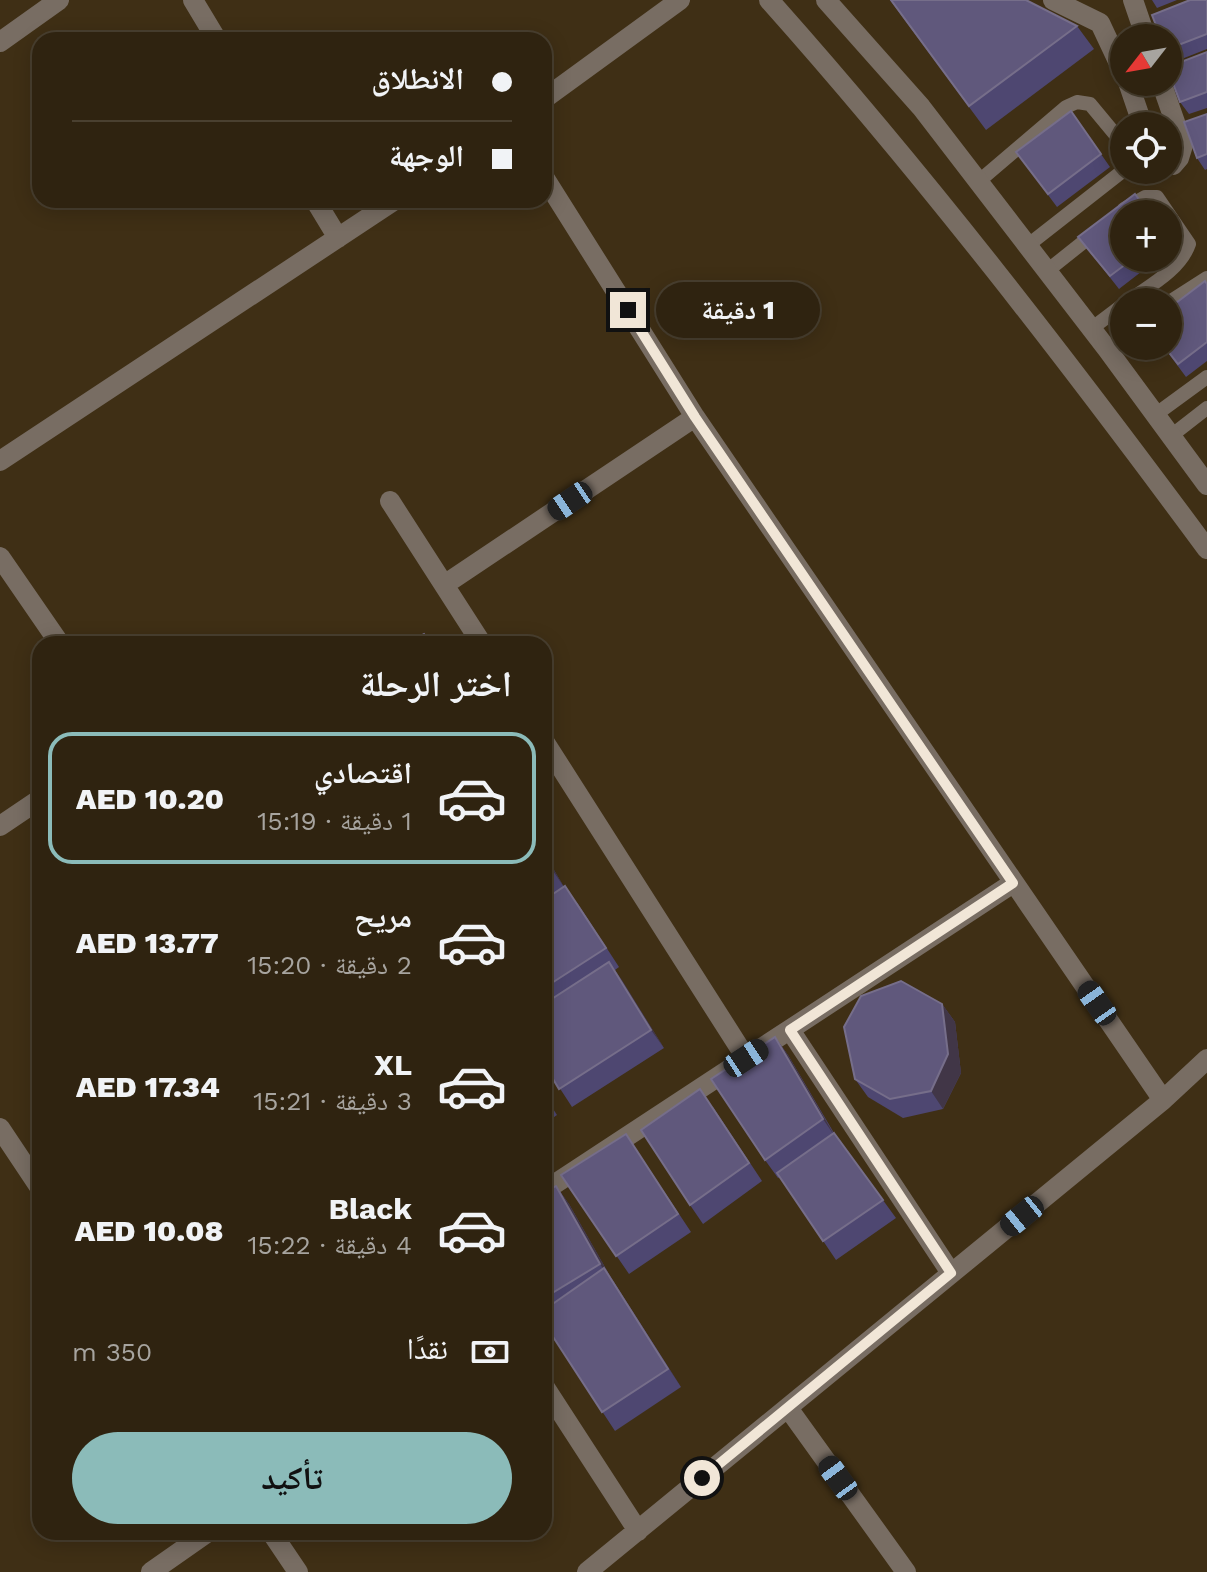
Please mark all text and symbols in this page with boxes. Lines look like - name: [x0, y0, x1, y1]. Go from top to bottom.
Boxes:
- north arrow: [1110, 24, 1182, 96]
- map controls: [1110, 24, 1182, 360]
- text: الانطلاق: [371, 61, 464, 96]
- button: locate: [1110, 112, 1182, 184]
- text: الوجهة: [389, 138, 464, 173]
- button: +: [1110, 200, 1182, 272]
- callout: 1 دقيقة: [656, 282, 820, 338]
- button: −: [1110, 288, 1182, 360]
- route end: [610, 292, 646, 328]
- text: 1 دقيقة: [701, 295, 775, 325]
- car: [543, 478, 597, 524]
- text: اختر الرحلة: [360, 663, 512, 705]
- text: اقتصادي: [314, 755, 412, 790]
- icon: car: [436, 762, 508, 834]
- text: AED 10.20: [76, 781, 224, 816]
- text: 1 دقيقة · 15:19: [257, 806, 412, 836]
- text: مريح: [354, 899, 412, 934]
- icon: car: [436, 906, 508, 978]
- text: AED 13.77: [76, 925, 219, 960]
- text: 2 دقيقة · 15:20: [247, 950, 412, 980]
- car: [1073, 976, 1121, 1030]
- car: [719, 1035, 773, 1081]
- text: XL: [374, 1047, 412, 1082]
- icon: car: [436, 1050, 508, 1122]
- text: AED 17.34: [76, 1069, 220, 1104]
- text: 3 دقيقة · 15:21: [253, 1086, 412, 1116]
- text: Black: [329, 1191, 412, 1226]
- car: [996, 1192, 1048, 1240]
- icon: car: [436, 1194, 508, 1266]
- text: AED 10.08: [75, 1213, 223, 1248]
- text: 4 دقيقة · 15:22: [247, 1230, 412, 1260]
- icon: cash: [468, 1330, 512, 1374]
- text: نقدًا: [407, 1331, 448, 1366]
- text: 350 m: [72, 1337, 152, 1367]
- button: تأكيد: [72, 1432, 512, 1524]
- car: [814, 1452, 862, 1504]
- route start: [684, 1460, 720, 1496]

